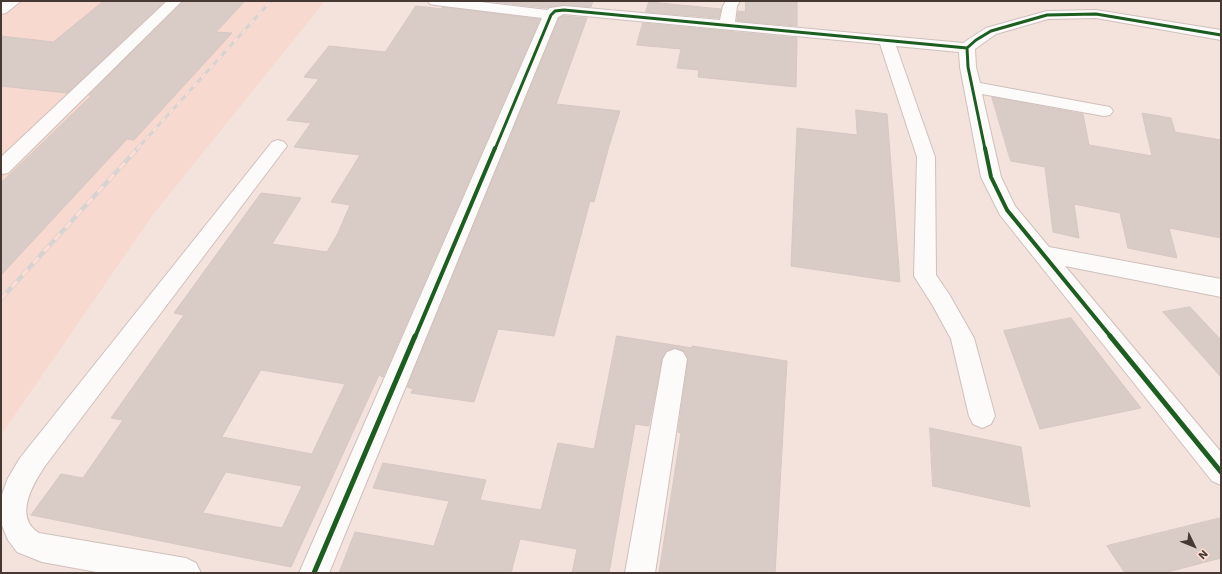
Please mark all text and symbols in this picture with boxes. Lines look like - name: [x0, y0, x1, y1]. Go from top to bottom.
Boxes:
- north arrow: [1174, 526, 1214, 566]
- text: N: [1196, 547, 1211, 562]

